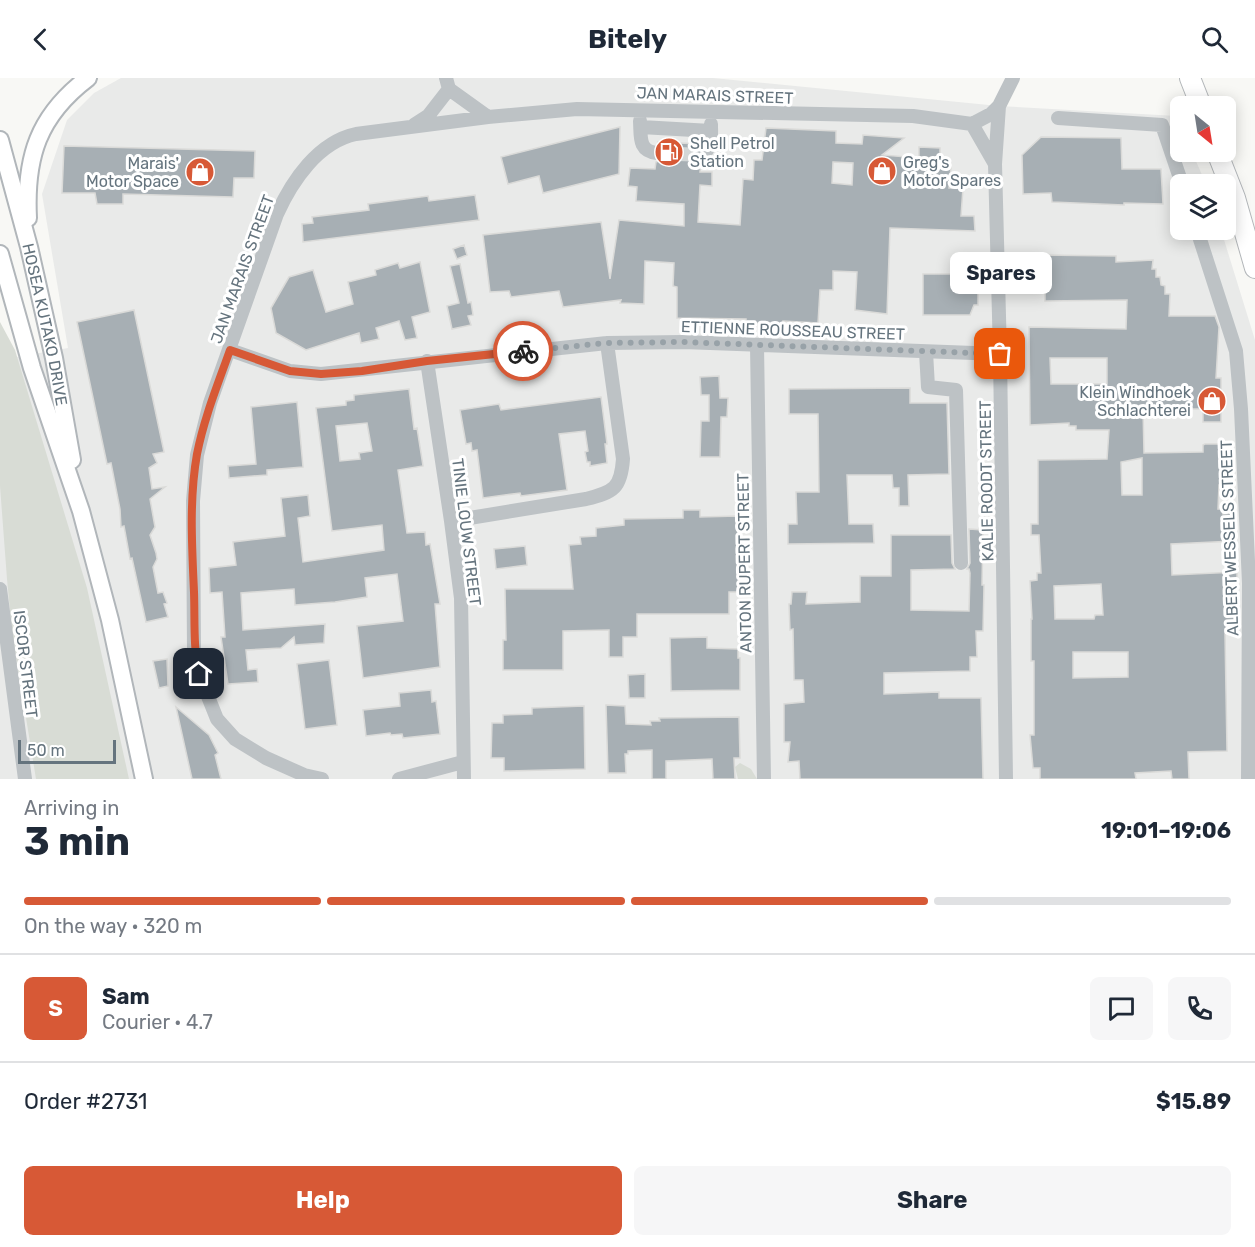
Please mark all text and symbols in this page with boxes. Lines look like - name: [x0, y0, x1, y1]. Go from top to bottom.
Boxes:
- icon: back: [24, 23, 57, 56]
- text: Bitely: [588, 23, 667, 55]
- icon: search: [1198, 23, 1231, 56]
- street label: JAN MARAIS STREET: [636, 83, 794, 108]
- north arrow: [1170, 96, 1236, 162]
- map controls: [1170, 96, 1236, 240]
- place label: Shell Petrol Station: [690, 134, 775, 171]
- fuel station icon: Shell Petrol Station: [653, 136, 685, 168]
- place label: Greg's Motor Spares: [903, 153, 1001, 190]
- place label: Marais' Motor Space: [86, 154, 179, 191]
- shop icon: Greg's Motor Spares: [866, 155, 898, 187]
- shop icon: Marais' Motor Space: [184, 156, 216, 188]
- button: layers: [1170, 174, 1236, 240]
- street label: JAN MARAIS STREET: [207, 192, 278, 346]
- street label: HOSEA KUTAKO DRIVE: [18, 241, 71, 407]
- callout: Spares: [949, 252, 1051, 294]
- text: Spares: [966, 261, 1036, 285]
- street label: ETTIENNE ROUSSEAU STREET: [681, 317, 905, 344]
- courier: [493, 321, 553, 381]
- pin: [974, 328, 1025, 379]
- icon: bike: [507, 335, 540, 368]
- icon: bag: [983, 337, 1016, 370]
- place label: Klein Windhoek Schlachterei: [1079, 383, 1192, 420]
- shop icon: Klein Windhoek Schlachterei: [1196, 385, 1228, 417]
- street label: KALIE ROODT STREET: [976, 400, 997, 562]
- street label: ALBERT WESSELS STREET: [1217, 440, 1242, 636]
- street label: TINIE LOUW STREET: [448, 457, 485, 607]
- street label: ANTON RUPERT STREET: [733, 473, 756, 653]
- street label: ISCOR STREET: [9, 609, 42, 719]
- pin: [173, 648, 224, 699]
- icon: home: [182, 657, 215, 690]
- scale bar: [18, 737, 116, 764]
- text: 50 m: [27, 741, 65, 760]
- text: Arriving in: [24, 796, 119, 820]
- text: 19:01–19:06: [1101, 817, 1231, 844]
- text: 3 min: [24, 819, 130, 865]
- text: On the way · 320 m: [24, 914, 202, 938]
- button: chat: [1090, 977, 1153, 1040]
- button: phone: [1168, 977, 1231, 1040]
- text: Sam: [102, 983, 150, 1010]
- text: S: [48, 995, 63, 1022]
- text: Courier · 4.7: [102, 1010, 213, 1034]
- text: Order #2731: [24, 1088, 147, 1115]
- text: $15.89: [1156, 1088, 1231, 1115]
- button: Help: [24, 1166, 622, 1235]
- button: Share: [634, 1166, 1231, 1235]

